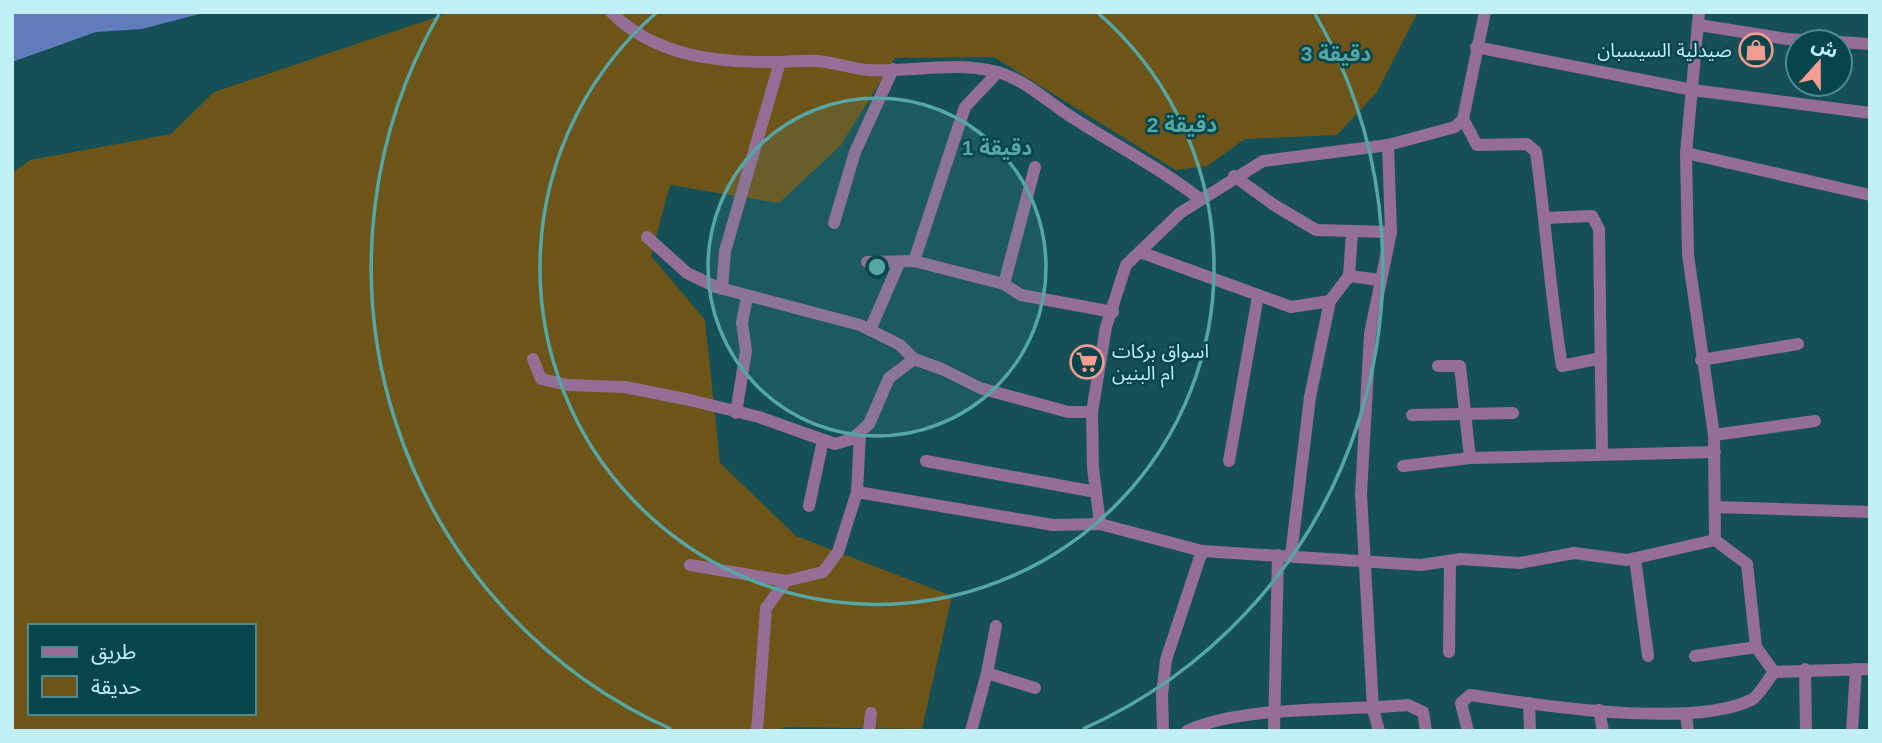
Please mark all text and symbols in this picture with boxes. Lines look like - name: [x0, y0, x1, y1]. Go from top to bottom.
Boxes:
- north arrow: [1784, 28, 1854, 98]
- shop icon: صيدلية السيسبان: [1737, 31, 1775, 69]
- text: ش: [1809, 33, 1841, 62]
- place label: صيدلية السيسبان: [1597, 40, 1732, 61]
- text: 3 دقيقة: [1301, 42, 1371, 66]
- text: 2 دقيقة: [1147, 113, 1217, 137]
- text: 1 دقيقة: [962, 136, 1032, 160]
- centre of rings: [865, 255, 889, 279]
- place label: اسواق بركات ام البنين: [1112, 341, 1209, 388]
- supermarket icon: اسواق بركات ام البنين: [1068, 343, 1106, 381]
- legend: [28, 624, 256, 715]
- text: طريق: [91, 640, 136, 665]
- text: حديقة: [91, 675, 141, 698]

